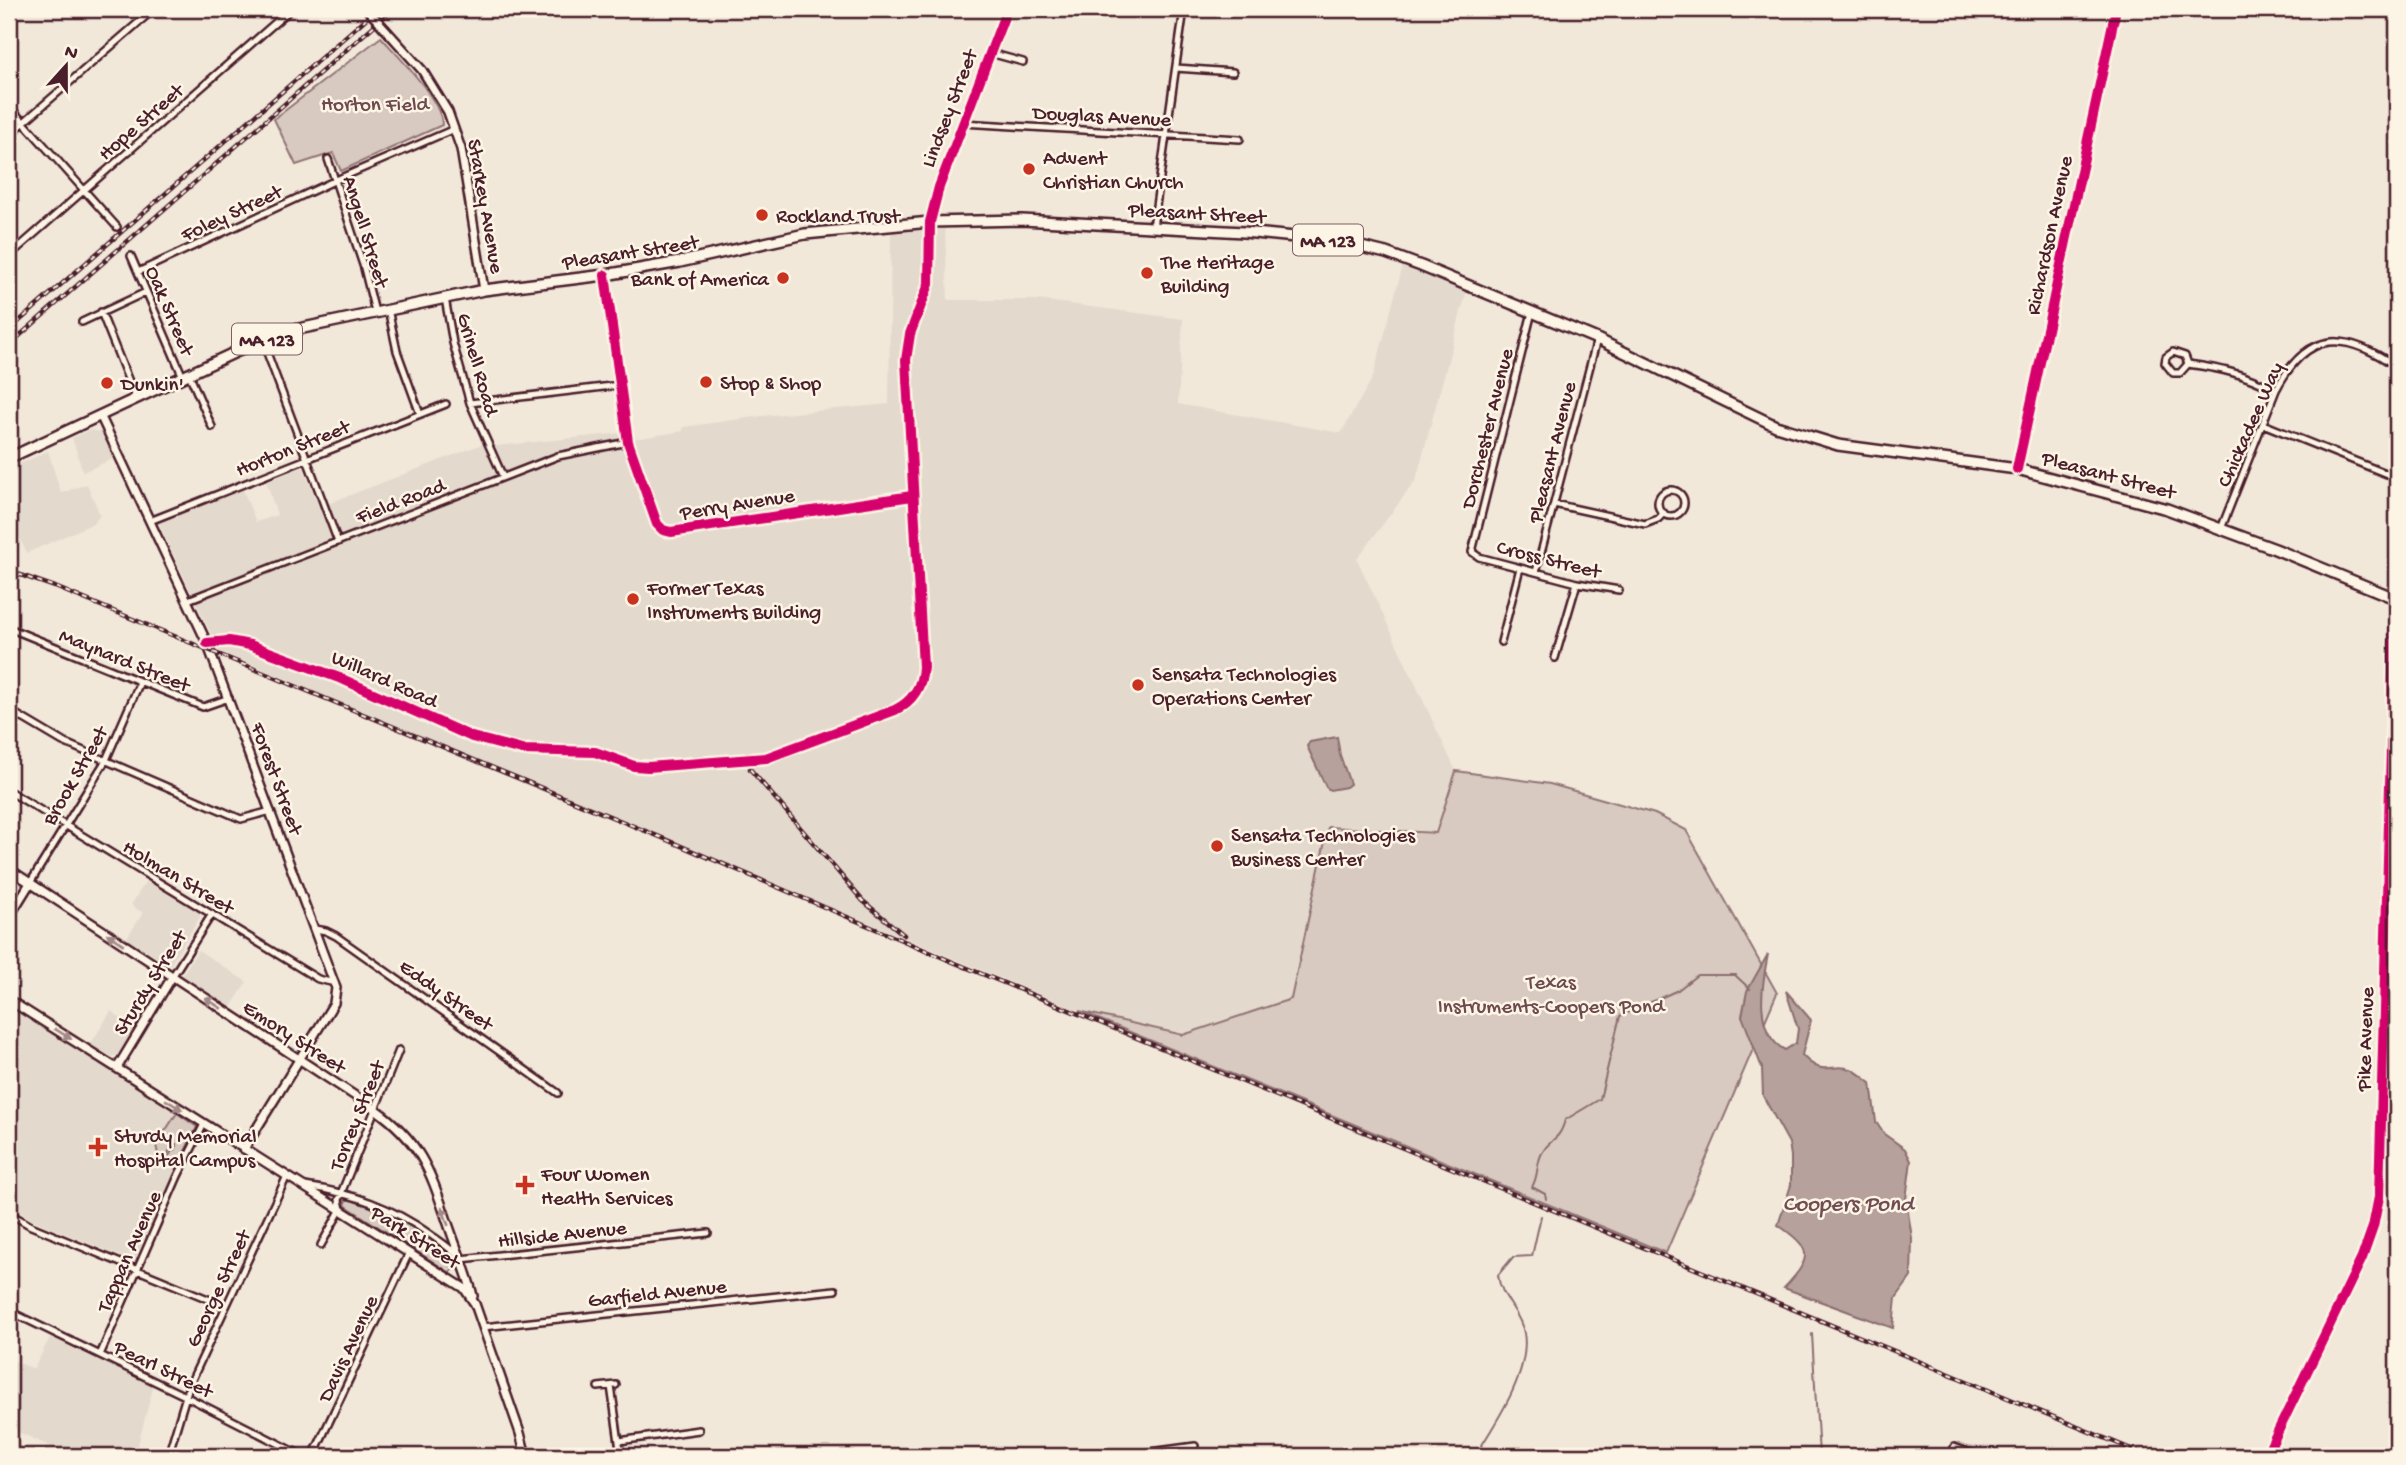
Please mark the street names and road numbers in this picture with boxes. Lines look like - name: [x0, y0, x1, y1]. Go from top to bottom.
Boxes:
- street label: Lindsey Street: [917, 44, 986, 172]
- street label: Hope Street: [94, 78, 192, 168]
- street label: Douglas Avenue: [1030, 102, 1173, 135]
- street label: Starkey Avenue: [459, 137, 508, 277]
- street label: Richardson Avenue: [2022, 153, 2081, 318]
- street label: Angell Street: [335, 173, 393, 293]
- street label: Foley Street: [177, 180, 289, 250]
- street label: Pleasant Street: [1126, 199, 1269, 232]
- road number: MA 123: [1293, 224, 1363, 256]
- street label: Pleasant Street: [560, 231, 703, 278]
- street label: Oak Street: [138, 263, 199, 362]
- street label: Grinell Road: [449, 311, 503, 421]
- road number: MA 123: [232, 324, 302, 354]
- street label: Dorchester Avenue: [1457, 345, 1522, 513]
- street label: Chickadee Way: [2213, 359, 2291, 492]
- street label: Pleasant Avenue: [1525, 378, 1584, 527]
- street label: Horton Street: [233, 415, 356, 484]
- street label: Pleasant Street: [2037, 447, 2180, 508]
- street label: Field Road: [352, 474, 451, 532]
- street label: Perry Avenue: [677, 485, 798, 528]
- street label: Cross Street: [1494, 536, 1605, 587]
- street label: Maynard Street: [55, 625, 195, 701]
- street label: Willard Road: [326, 647, 442, 716]
- street label: Forest Street: [243, 719, 307, 841]
- street label: Brook Street: [38, 721, 117, 832]
- street label: Holman Street: [117, 836, 239, 923]
- street label: Sturdy Street: [110, 925, 195, 1041]
- street label: Eddy Street: [393, 955, 499, 1040]
- street label: Pike Avenue: [2353, 985, 2382, 1093]
- street label: Emory Street: [237, 996, 351, 1083]
- street label: Torrey Street: [326, 1056, 393, 1176]
- street label: Tappan Avenue: [93, 1187, 170, 1318]
- street label: Park Street: [364, 1201, 466, 1278]
- street label: Hillside Avenue: [497, 1217, 629, 1256]
- street label: George Street: [182, 1225, 259, 1352]
- street label: Garfield Avenue: [587, 1276, 729, 1315]
- street label: Davis Avenue: [314, 1291, 386, 1409]
- street label: Pearl Street: [108, 1336, 218, 1407]

